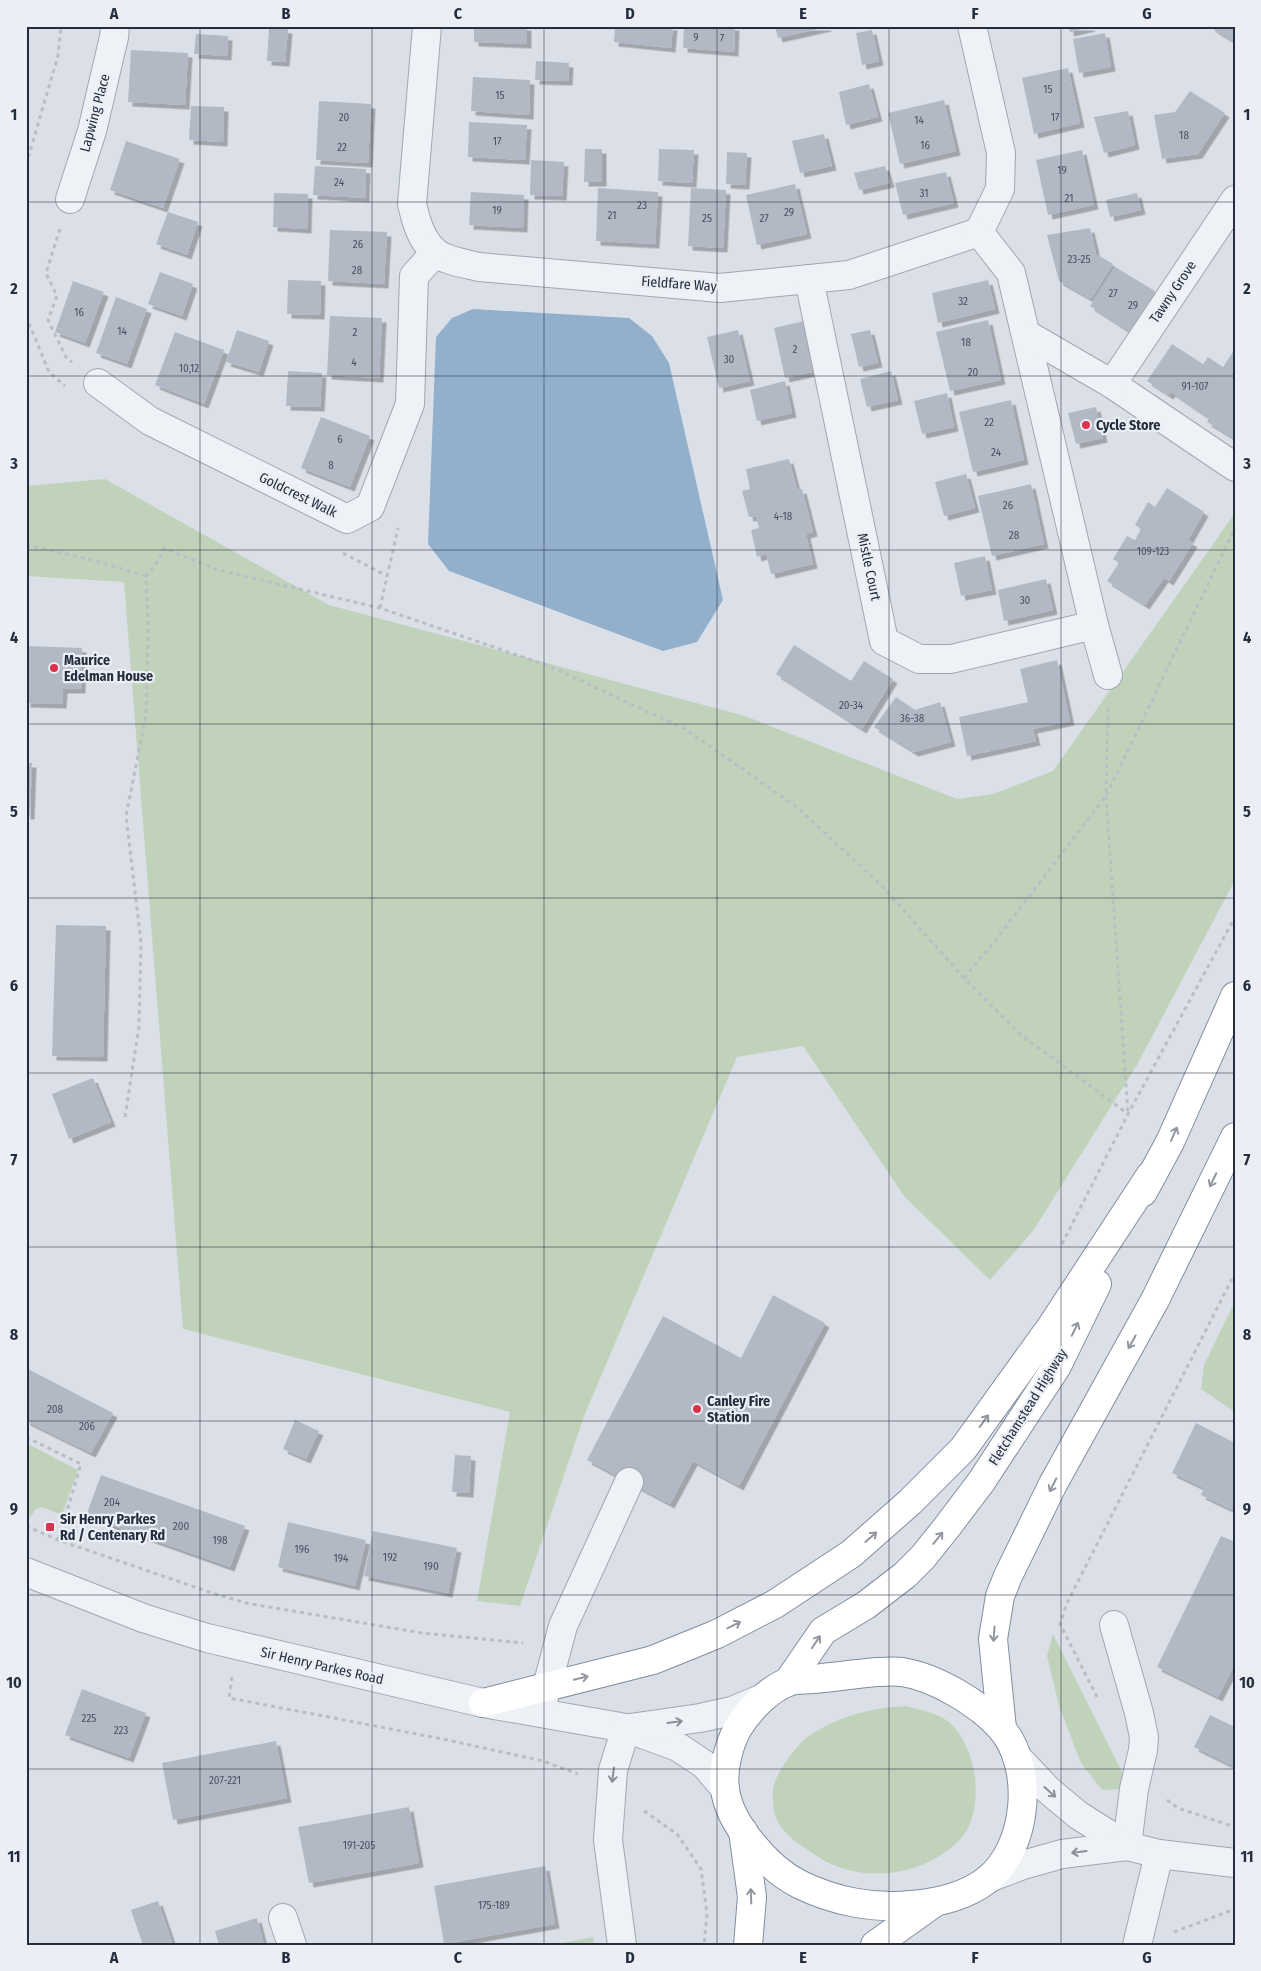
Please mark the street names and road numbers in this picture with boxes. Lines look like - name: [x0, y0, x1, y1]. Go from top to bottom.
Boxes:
- street label: Lapwing Place: [76, 72, 114, 154]
- street label: Tawny Grove: [1146, 258, 1200, 326]
- street label: Fieldfare Way: [641, 273, 718, 295]
- street label: Goldcrest Walk: [256, 469, 340, 521]
- street label: Mistle Court: [854, 532, 885, 603]
- street label: Fletchamstead Highway: [985, 1345, 1071, 1469]
- street label: Sir Henry Parkes Road: [259, 1644, 385, 1688]

